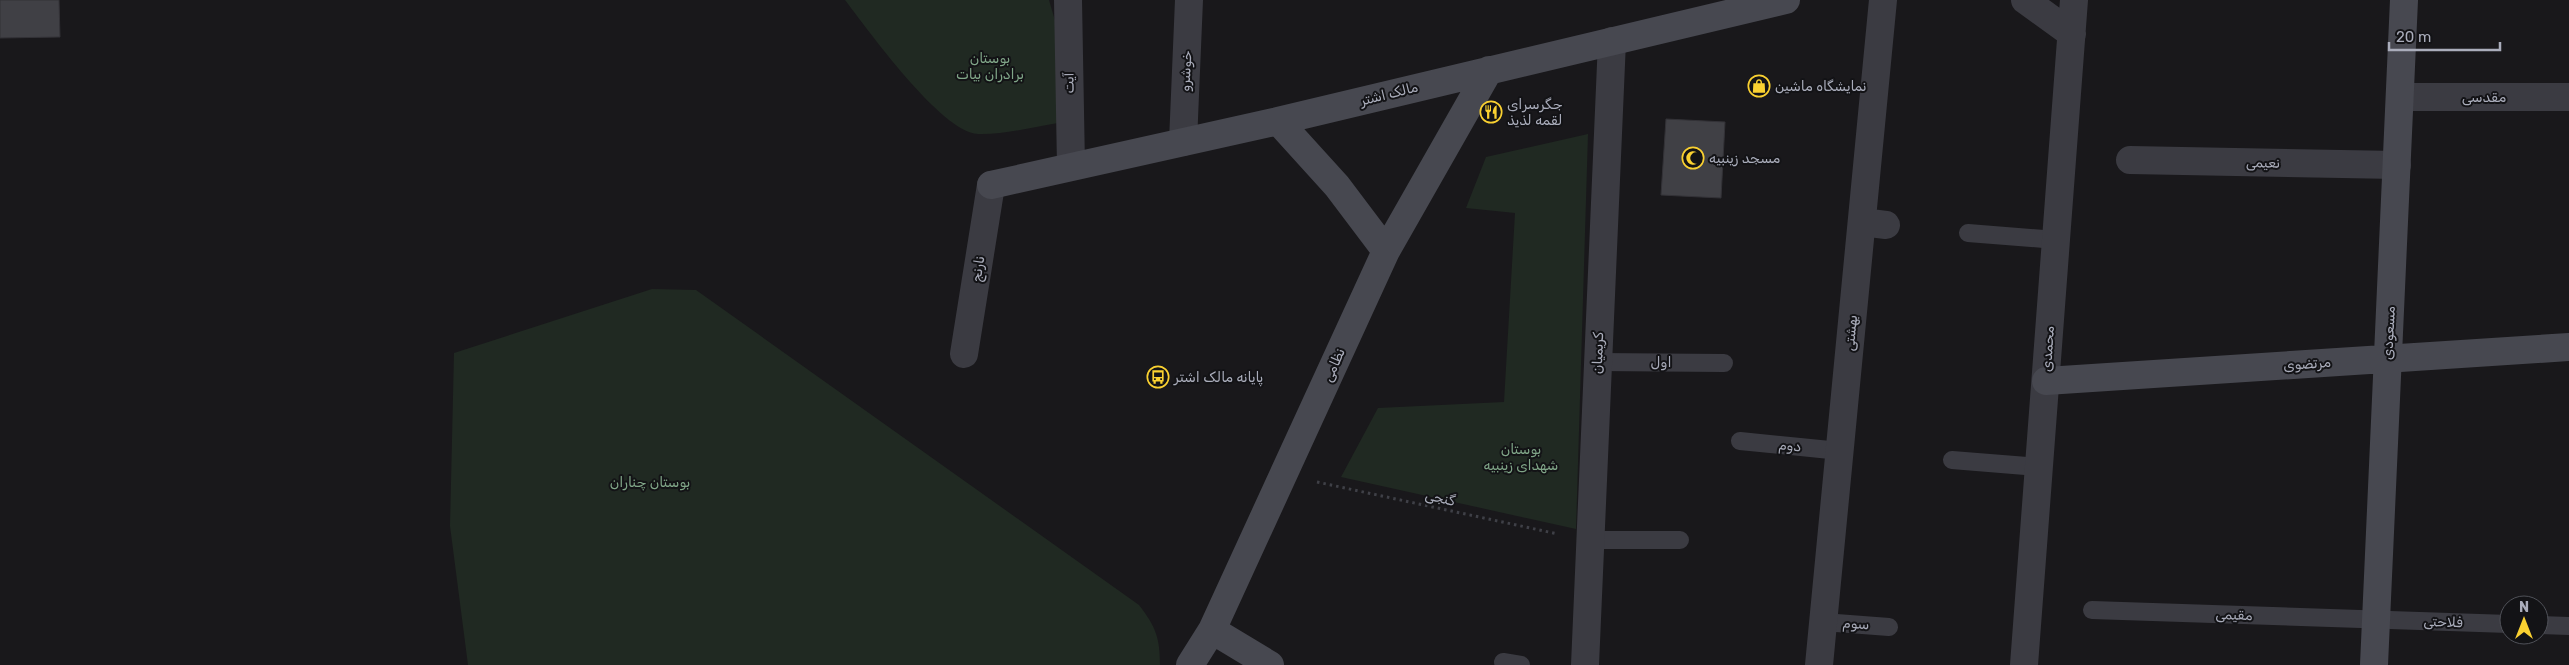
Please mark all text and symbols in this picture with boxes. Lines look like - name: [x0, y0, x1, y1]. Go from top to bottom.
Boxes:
- scale bar: [2389, 20, 2500, 52]
- text: 20 m: [2396, 28, 2431, 46]
- park label: بوستان برادران بیات: [956, 50, 1024, 83]
- street label: خوشرو: [1176, 50, 1196, 92]
- street label: آیت: [1060, 72, 1078, 94]
- shop icon: نمایشگاه ماشین: [1747, 74, 1771, 98]
- place label: نمایشگاه ماشین: [1775, 78, 1866, 95]
- street label: مالک اشتر: [1357, 79, 1420, 110]
- street label: مقدسی: [2462, 89, 2507, 106]
- place label: جگرسرای لقمه لذیذ: [1507, 96, 1563, 129]
- restaurant icon: جگرسرای لقمه لذیذ: [1479, 100, 1503, 124]
- mosque icon: مسجد زینبیه: [1681, 146, 1705, 170]
- place label: مسجد زینبیه: [1709, 150, 1780, 167]
- street label: نعیمی: [2246, 154, 2280, 172]
- street label: نارنج: [968, 255, 990, 283]
- street label: مسعودی: [2379, 305, 2399, 361]
- street label: بهشتی: [1841, 314, 1861, 352]
- street label: محمدی: [2038, 325, 2058, 373]
- street label: کریمیان: [1589, 331, 1607, 374]
- street label: نظامی: [1319, 345, 1349, 385]
- street label: اول: [1651, 354, 1671, 371]
- street label: مرتضوی: [2282, 354, 2332, 374]
- bus stop icon: پایانه مالک اشتر: [1146, 365, 1170, 389]
- place label: پایانه مالک اشتر: [1173, 369, 1263, 387]
- street label: دوم: [1778, 436, 1802, 457]
- park label: بوستان شهدای زینبیه: [1484, 441, 1558, 474]
- park label: بوستان چناران: [610, 474, 690, 491]
- street label: گنجی: [1423, 486, 1457, 510]
- north arrow: [2499, 595, 2549, 645]
- text: N: [2519, 599, 2529, 616]
- street label: مقیمی: [2215, 606, 2253, 624]
- street label: فلاحتی: [2423, 613, 2463, 631]
- street label: سوم: [1842, 615, 1870, 634]

